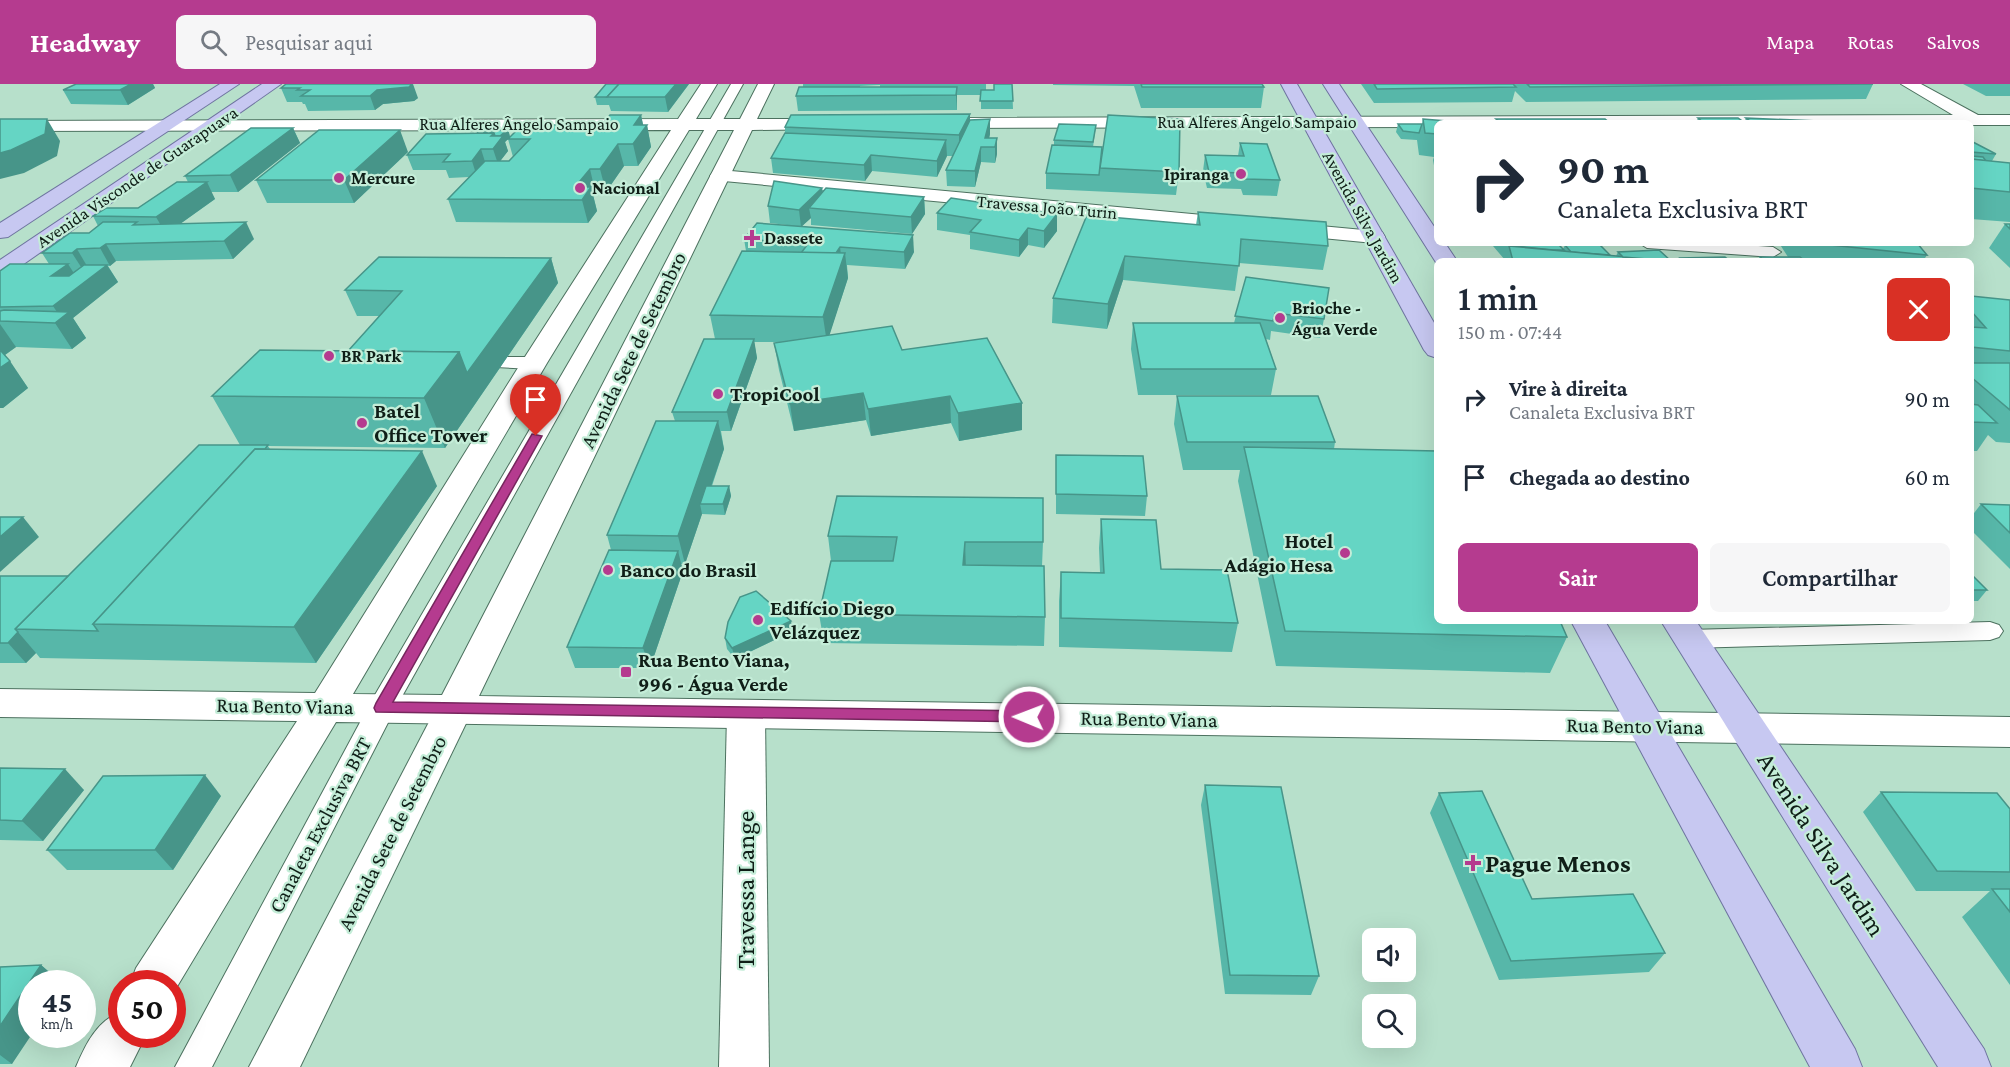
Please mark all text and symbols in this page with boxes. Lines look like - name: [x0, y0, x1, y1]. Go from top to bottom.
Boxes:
- search box: [176, 15, 596, 69]
- icon: search: [197, 26, 230, 59]
- text: Headway: [30, 27, 140, 58]
- text: Pesquisar aqui: [245, 30, 372, 55]
- text: Mapa: [1766, 30, 1814, 54]
- text: Rotas: [1847, 30, 1894, 54]
- text: Salvos: [1927, 30, 1980, 54]
- street label: Avenida Visconde de Guarapuava: [33, 102, 241, 252]
- street label: Rua Alferes Ângelo Sampaio: [1157, 112, 1357, 132]
- street label: Rua Alferes Ângelo Sampaio: [419, 114, 619, 134]
- icon: right: [1458, 144, 1536, 222]
- text: 90 m: [1557, 145, 1649, 192]
- street label: Avenida Silva Jardim: [1318, 148, 1408, 287]
- place label: Ipiranga: [1164, 164, 1229, 184]
- marker: Ipiranga: [1234, 167, 1248, 181]
- place label: Mercure: [351, 168, 415, 188]
- marker: Mercure: [332, 171, 346, 185]
- place label: Nacional: [592, 178, 660, 198]
- marker: Nacional: [573, 181, 587, 195]
- street label: Travessa João Turin: [976, 191, 1118, 223]
- text: Canaleta Exclusiva BRT: [1557, 194, 1808, 224]
- place label: Dassete: [764, 228, 823, 248]
- marker: Dassete: [745, 231, 759, 245]
- street label: Avenida Sete de Setembro: [575, 248, 691, 452]
- text: 1 min: [1458, 278, 1538, 318]
- button: close: [1887, 278, 1950, 341]
- place label: Brioche - Água Verde: [1291, 298, 1377, 339]
- marker: Brioche - Água Verde: [1273, 311, 1287, 325]
- text: 150 m · 07:44: [1458, 321, 1562, 343]
- place label: BR Park: [341, 346, 402, 366]
- marker: BR Park: [322, 349, 336, 363]
- pin: [510, 374, 561, 436]
- text: Vire à direita: [1509, 376, 1628, 401]
- place label: TropiCool: [730, 382, 820, 406]
- icon: arrive: [519, 383, 552, 416]
- icon: right: [1458, 383, 1491, 416]
- marker: TropiCool: [711, 387, 725, 401]
- text: 90 m: [1905, 387, 1950, 412]
- place label: Batel Office Tower: [374, 399, 488, 447]
- text: Canaleta Exclusiva BRT: [1509, 401, 1695, 423]
- marker: Batel Office Tower: [355, 416, 369, 430]
- icon: arrive: [1458, 461, 1491, 494]
- text: Chegada ao destino: [1509, 465, 1690, 490]
- text: 60 m: [1905, 465, 1950, 490]
- place label: Hotel Adágio Hesa: [1223, 529, 1334, 577]
- button: Sair: [1458, 543, 1698, 612]
- button: Compartilhar: [1710, 543, 1950, 612]
- marker: Hotel Adágio Hesa: [1338, 546, 1352, 560]
- place label: Banco do Brasil: [620, 558, 757, 582]
- marker: Banco do Brasil: [601, 563, 615, 577]
- place label: Edifício Diego Velázquez: [769, 596, 895, 644]
- marker: Edifício Diego Velázquez: [751, 613, 765, 627]
- place label: Rua Bento Viana, 996 - Água Verde: [638, 648, 790, 696]
- marker: Rua Bento Viana, 996 - Água Verde: [619, 665, 633, 679]
- position arrow: [997, 685, 1061, 749]
- street label: Rua Bento Viana: [216, 693, 354, 719]
- street label: Rua Bento Viana: [1080, 706, 1218, 732]
- street label: Rua Bento Viana: [1566, 713, 1704, 739]
- street label: Avenida Sete de Setembro: [332, 732, 452, 934]
- street label: Canaleta Exclusiva BRT: [264, 733, 377, 917]
- street label: Avenida Silva Jardim: [1751, 747, 1892, 942]
- street label: Travessa Lange: [731, 811, 760, 969]
- place label: Pague Menos: [1485, 849, 1630, 878]
- marker: Pague Menos: [1466, 856, 1480, 870]
- map controls: [1362, 928, 1416, 1048]
- button: sound: [1362, 928, 1416, 982]
- speed limit sign: 50: [108, 970, 186, 1048]
- text: 45: [42, 985, 72, 1018]
- button: search: [1362, 994, 1416, 1048]
- text: km/h: [41, 1016, 73, 1032]

